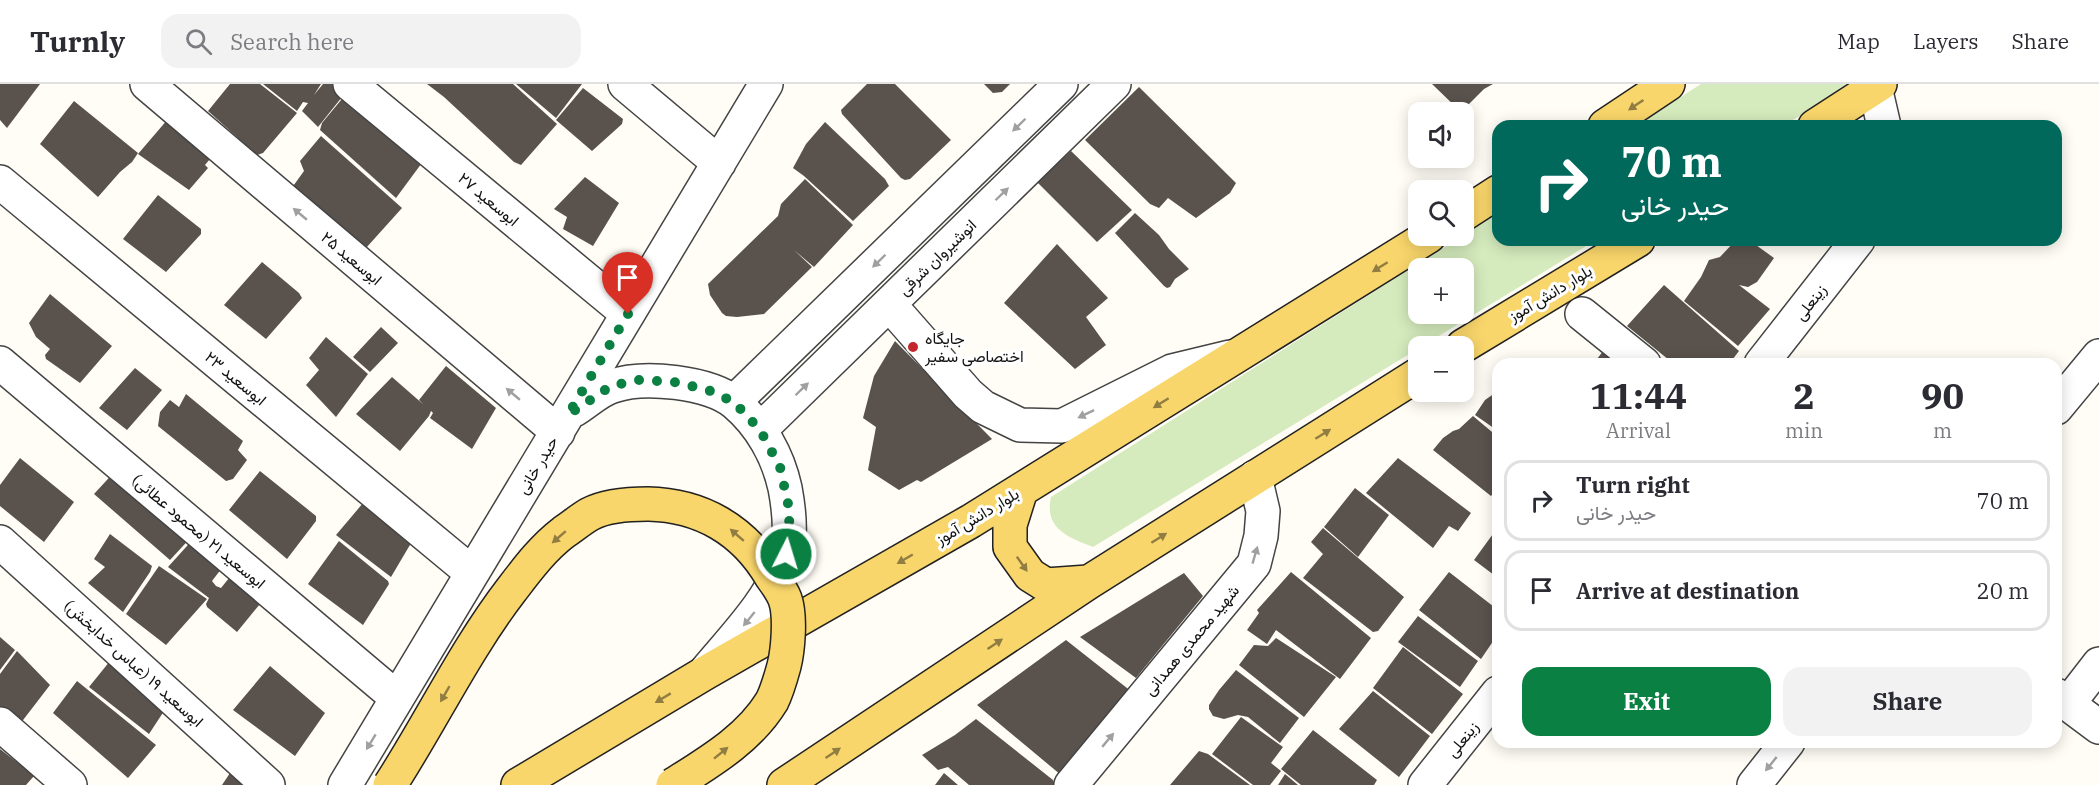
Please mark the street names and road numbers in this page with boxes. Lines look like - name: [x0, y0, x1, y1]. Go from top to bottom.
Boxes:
- street label: ابوسعید ۲۷: [454, 168, 523, 231]
- street label: انوشیروان شرقی: [894, 215, 981, 300]
- street label: ابوسعید ۲۵: [317, 227, 386, 290]
- street label: بلوار دانش آموز: [1504, 260, 1596, 327]
- street label: زینعلی: [1790, 280, 1831, 325]
- street label: ابوسعید ۲۳: [200, 346, 271, 410]
- street label: حیدر خانی: [512, 432, 563, 498]
- street label: ابوسعید ۲۱ (محمود عطائی): [127, 469, 270, 594]
- street label: بلوار دانش آموز: [931, 483, 1023, 550]
- street label: شهید محمدی همدانی: [1139, 581, 1244, 700]
- street label: ابوسعید ۱۹ (عباس خدابخش): [59, 595, 208, 732]
- street label: زینعلی: [1441, 717, 1483, 762]

